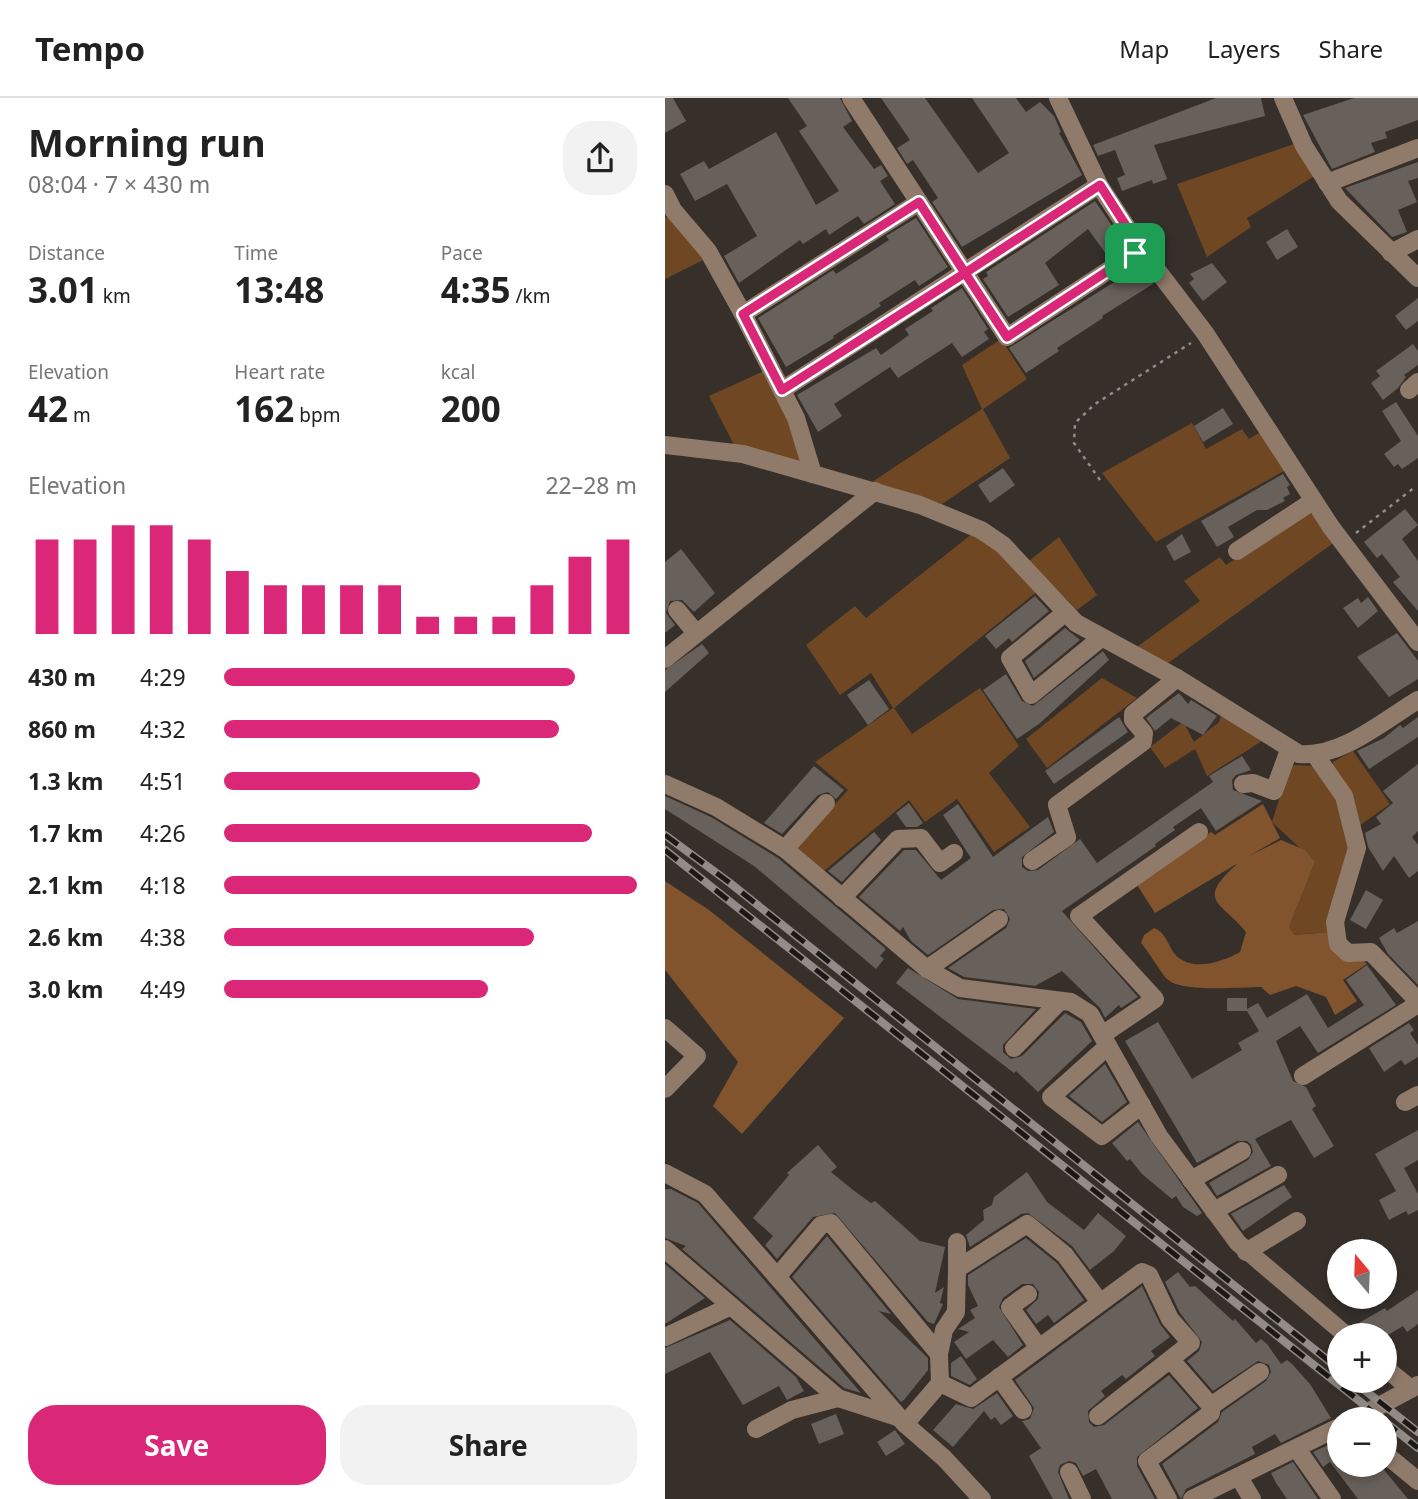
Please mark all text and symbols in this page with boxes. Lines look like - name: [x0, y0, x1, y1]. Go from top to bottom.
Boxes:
- text: Tempo: [35, 26, 145, 71]
- text: Map: [1119, 32, 1169, 65]
- text: Layers: [1207, 32, 1281, 65]
- text: Share: [1319, 32, 1383, 65]
- text: Morning run: [28, 116, 266, 168]
- button: share: [563, 121, 637, 195]
- text: 08:04 · 7 × 430 m: [28, 168, 210, 200]
- pin: [1105, 223, 1165, 283]
- icon: arrive: [1116, 234, 1154, 272]
- text: Distance: [28, 240, 105, 266]
- text: Time: [234, 240, 278, 266]
- text: Pace: [441, 240, 483, 266]
- text: 3.01: [28, 266, 98, 313]
- text: 13:48: [234, 266, 324, 313]
- text: 4:35: [441, 266, 511, 313]
- text: km: [98, 283, 131, 309]
- text: /km: [511, 283, 550, 309]
- text: Elevation: [28, 359, 109, 385]
- text: Heart rate: [234, 359, 325, 385]
- text: kcal: [441, 359, 475, 385]
- text: 42: [28, 385, 68, 432]
- text: 162: [234, 385, 294, 432]
- text: 200: [441, 385, 501, 432]
- text: m: [68, 402, 91, 428]
- text: bpm: [294, 402, 340, 428]
- text: Elevation: [28, 469, 126, 501]
- text: 22–28 m: [545, 469, 637, 501]
- text: 430 m: [28, 661, 96, 693]
- text: 4:29: [140, 661, 186, 693]
- text: 860 m: [28, 713, 96, 745]
- text: 4:32: [140, 713, 186, 745]
- text: 1.3 km: [28, 765, 103, 797]
- text: 4:51: [140, 765, 186, 797]
- text: 1.7 km: [28, 817, 103, 849]
- text: 4:26: [140, 817, 186, 849]
- text: 2.1 km: [28, 869, 103, 901]
- text: 4:18: [140, 869, 186, 901]
- text: 2.6 km: [28, 921, 103, 953]
- text: 4:38: [140, 921, 186, 953]
- text: 3.0 km: [28, 973, 103, 1005]
- text: 4:49: [140, 973, 186, 1005]
- north arrow: [1327, 1239, 1397, 1309]
- map controls: [1327, 1239, 1397, 1477]
- button: +: [1327, 1323, 1397, 1393]
- button: Save: [28, 1405, 326, 1485]
- button: Share: [340, 1405, 637, 1485]
- button: −: [1327, 1407, 1397, 1477]

